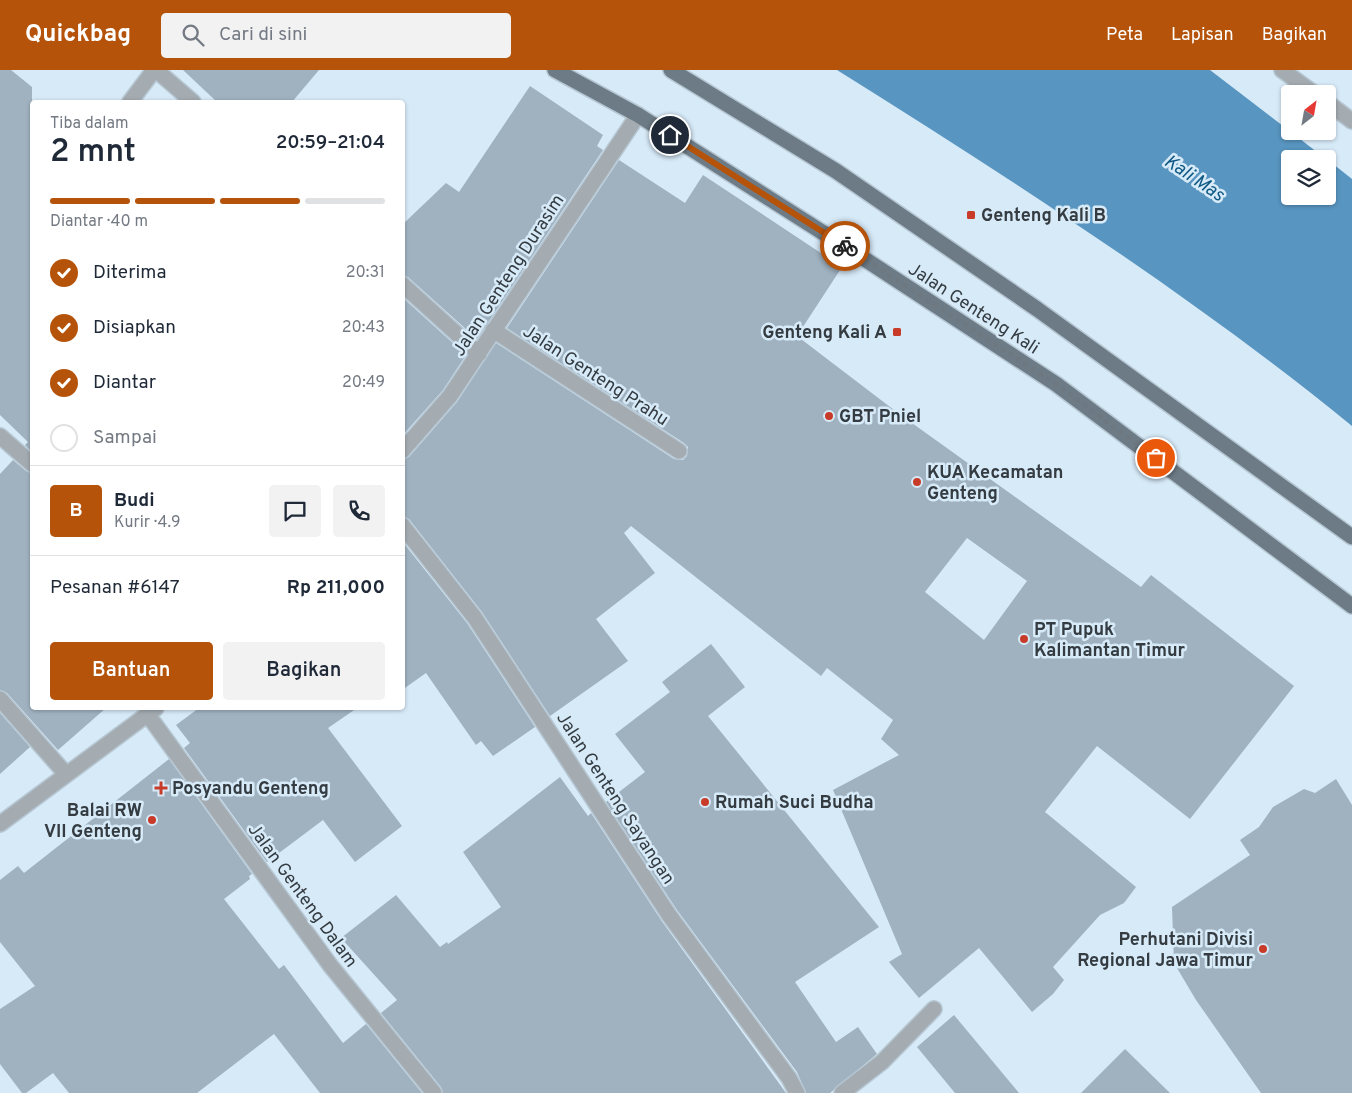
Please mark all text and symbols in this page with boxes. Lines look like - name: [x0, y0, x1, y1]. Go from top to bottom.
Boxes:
- search box: [161, 13, 511, 58]
- text: Quickbag: [25, 20, 131, 50]
- icon: search: [179, 21, 207, 49]
- text: Cari di sini: [219, 23, 307, 47]
- text: Peta: [1106, 24, 1143, 47]
- text: Lapisan: [1171, 24, 1234, 47]
- text: Bagikan: [1262, 24, 1327, 47]
- north arrow: [1281, 85, 1336, 140]
- map controls: [1281, 85, 1336, 205]
- text: Tiba dalam: [50, 114, 129, 134]
- pin: [649, 114, 691, 156]
- icon: home: [656, 121, 684, 149]
- text: 20:59–21:04: [276, 131, 385, 155]
- text: 2 mnt: [50, 133, 136, 173]
- water label: Kali Mas: [1159, 150, 1229, 208]
- button: layers: [1281, 150, 1336, 205]
- street label: Jalan Genteng Durasim: [448, 191, 570, 361]
- place label: Genteng Kali B: [981, 205, 1106, 228]
- marker: Genteng Kali B: [965, 209, 977, 221]
- text: Diantar · 40 m: [50, 212, 148, 232]
- courier: [820, 221, 870, 271]
- icon: bike: [831, 232, 859, 260]
- street label: Jalan Genteng Kali: [903, 258, 1043, 360]
- icon: check: [50, 259, 78, 287]
- text: Diterima: [93, 261, 167, 285]
- text: 20:31: [346, 263, 385, 283]
- icon: check: [50, 314, 78, 342]
- text: Disiapkan: [93, 316, 176, 340]
- text: 20:43: [342, 318, 385, 338]
- street label: Jalan Genteng Prahu: [518, 321, 672, 432]
- place label: Genteng Kali A: [762, 322, 887, 345]
- marker: Genteng Kali A: [891, 326, 903, 338]
- icon: check: [50, 369, 78, 397]
- text: Diantar: [93, 371, 156, 395]
- text: 20:49: [342, 373, 385, 393]
- place label: GBT Pniel: [839, 406, 921, 429]
- marker: GBT Pniel: [823, 410, 835, 422]
- text: Sampai: [93, 426, 157, 450]
- pin: [1135, 437, 1177, 479]
- icon: bag: [1142, 444, 1170, 472]
- place label: KUA Kecamatan Genteng: [927, 462, 1064, 506]
- marker: KUA Kecamatan Genteng: [911, 476, 923, 488]
- button: chat: [269, 485, 321, 537]
- button: phone: [333, 485, 385, 537]
- text: Budi: [114, 489, 155, 513]
- text: B: [69, 499, 83, 523]
- text: Kurir · 4.9: [114, 513, 181, 533]
- text: Pesanan #6147: [50, 576, 180, 600]
- text: Rp 211,000: [287, 576, 385, 600]
- place label: PT Pupuk Kalimantan Timur: [1034, 619, 1186, 663]
- marker: PT Pupuk Kalimantan Timur: [1018, 633, 1030, 645]
- button: Bantuan: [50, 642, 213, 700]
- button: Bagikan: [223, 642, 385, 700]
- street label: Jalan Genteng Sayangan: [550, 708, 679, 889]
- place label: Posyandu Genteng: [172, 778, 329, 801]
- marker: Posyandu Genteng: [154, 781, 168, 795]
- place label: Rumah Suci Budha: [715, 792, 874, 815]
- marker: Rumah Suci Budha: [699, 796, 711, 808]
- place label: Balai RW VII Genteng: [44, 800, 142, 844]
- marker: Balai RW VII Genteng: [146, 814, 158, 826]
- street label: Jalan Genteng Dalam: [242, 819, 362, 972]
- place label: Perhutani Divisi Regional Jawa Timur: [1077, 929, 1253, 973]
- marker: Perhutani Divisi Regional Jawa Timur: [1257, 943, 1269, 955]

